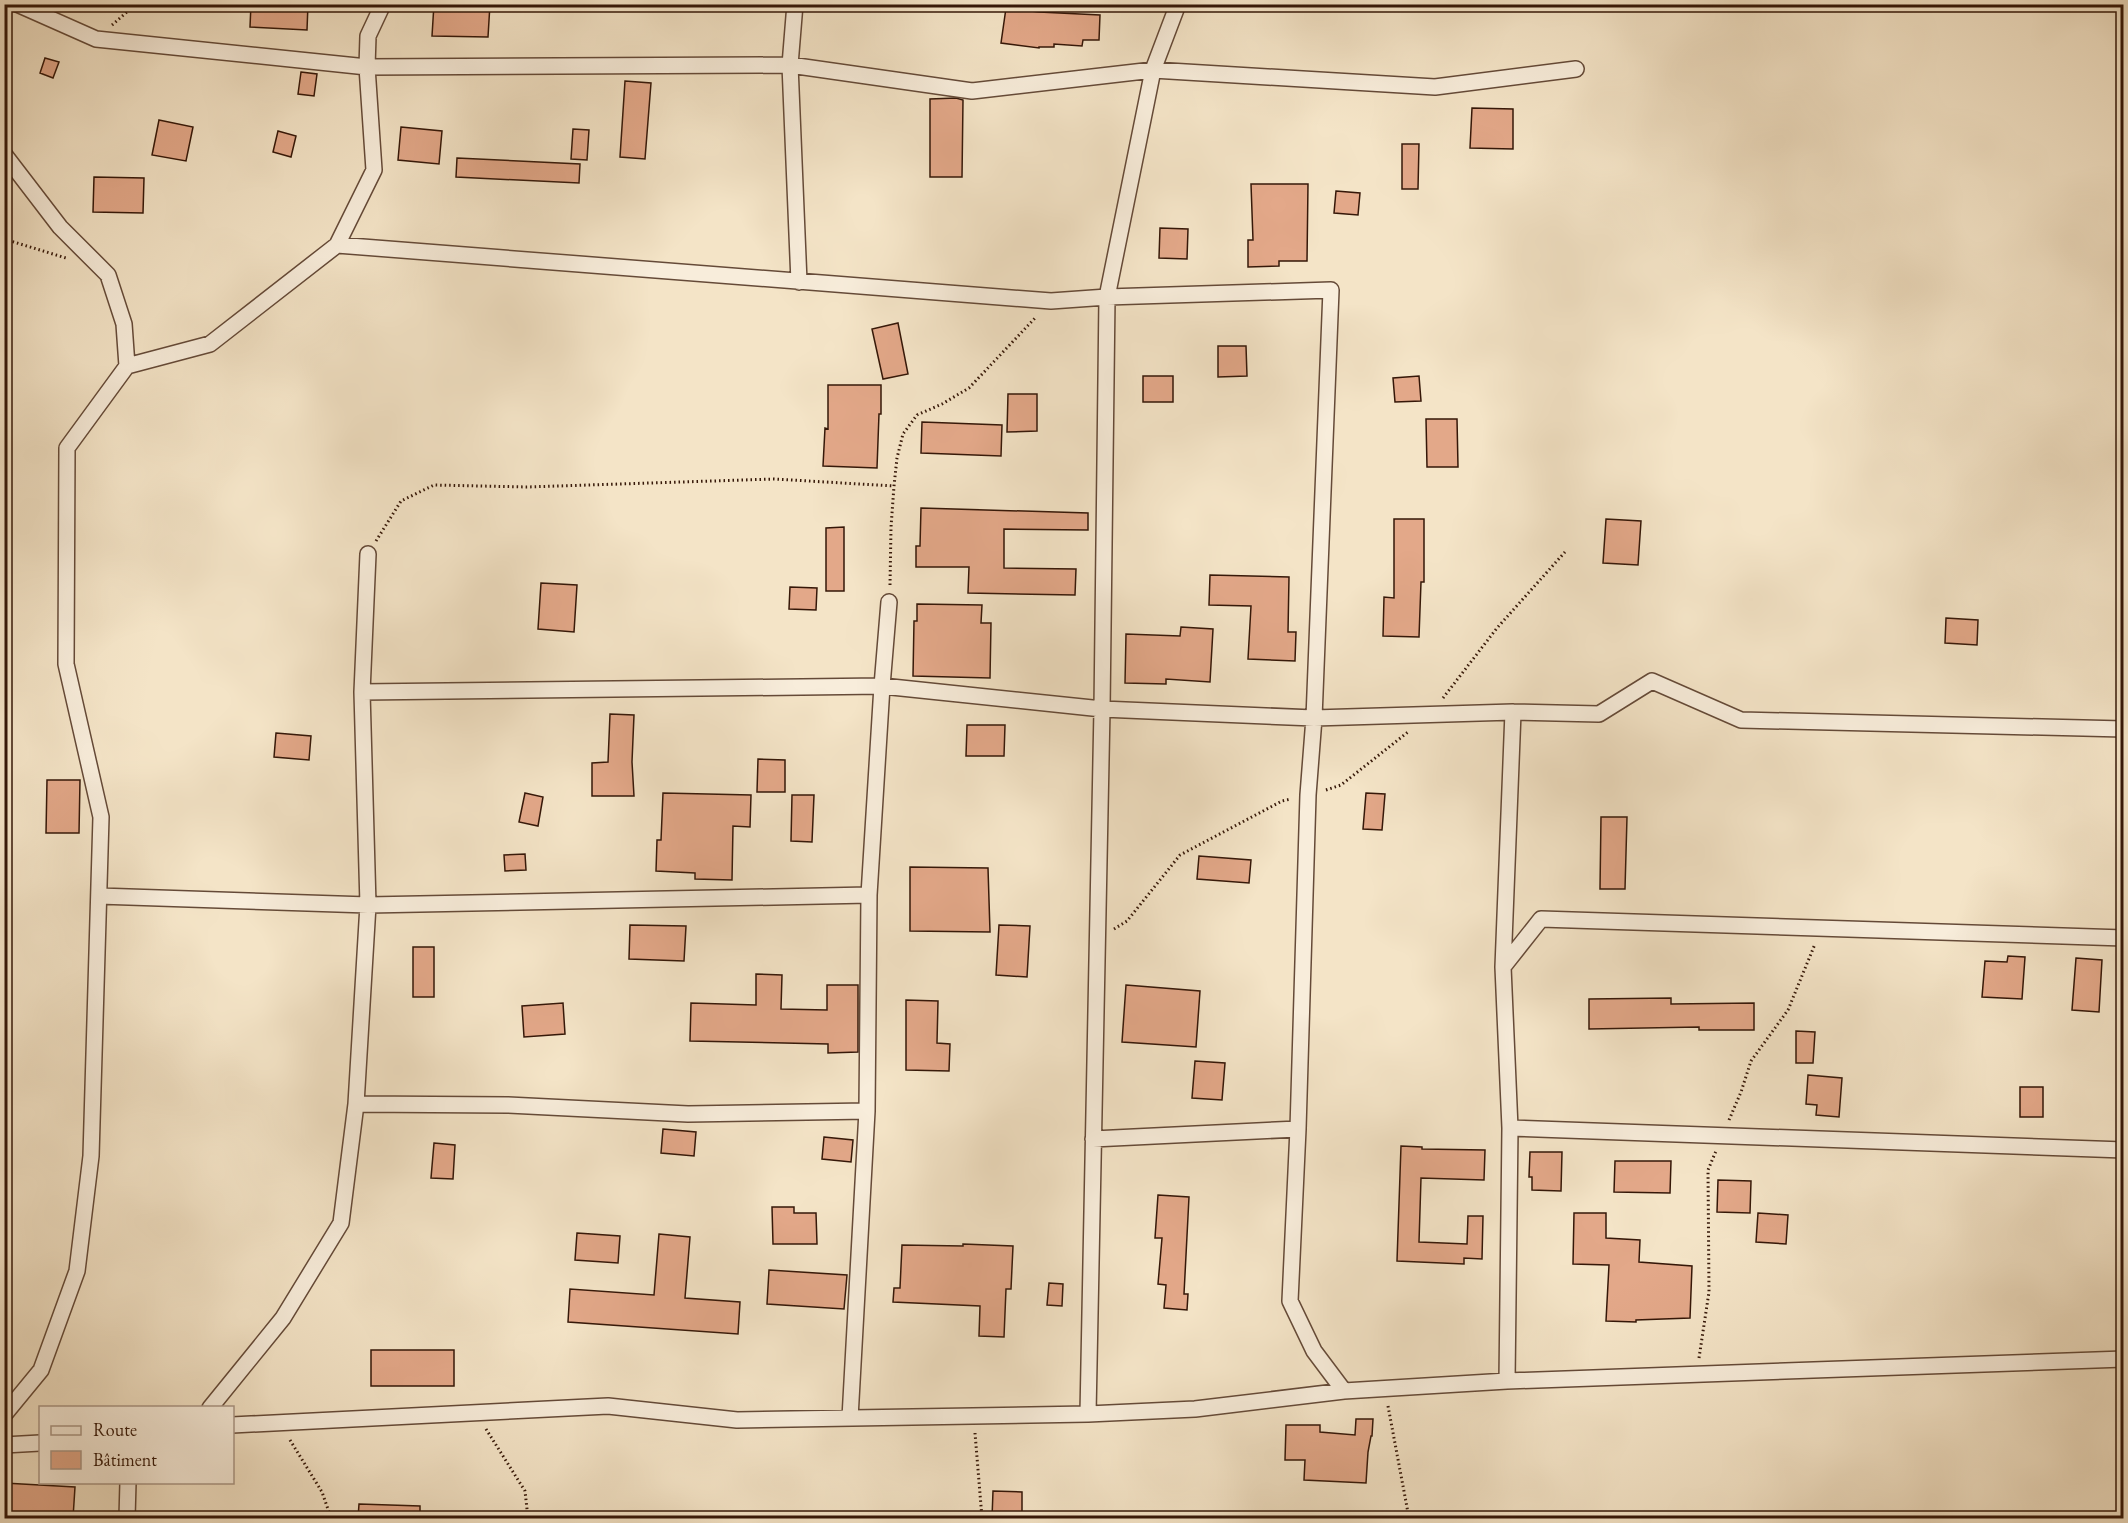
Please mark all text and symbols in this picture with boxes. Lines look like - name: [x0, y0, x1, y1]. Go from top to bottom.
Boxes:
- legend: [39, 1406, 234, 1484]
- text: Route: [93, 1418, 137, 1441]
- text: Bâtiment: [93, 1448, 157, 1471]

